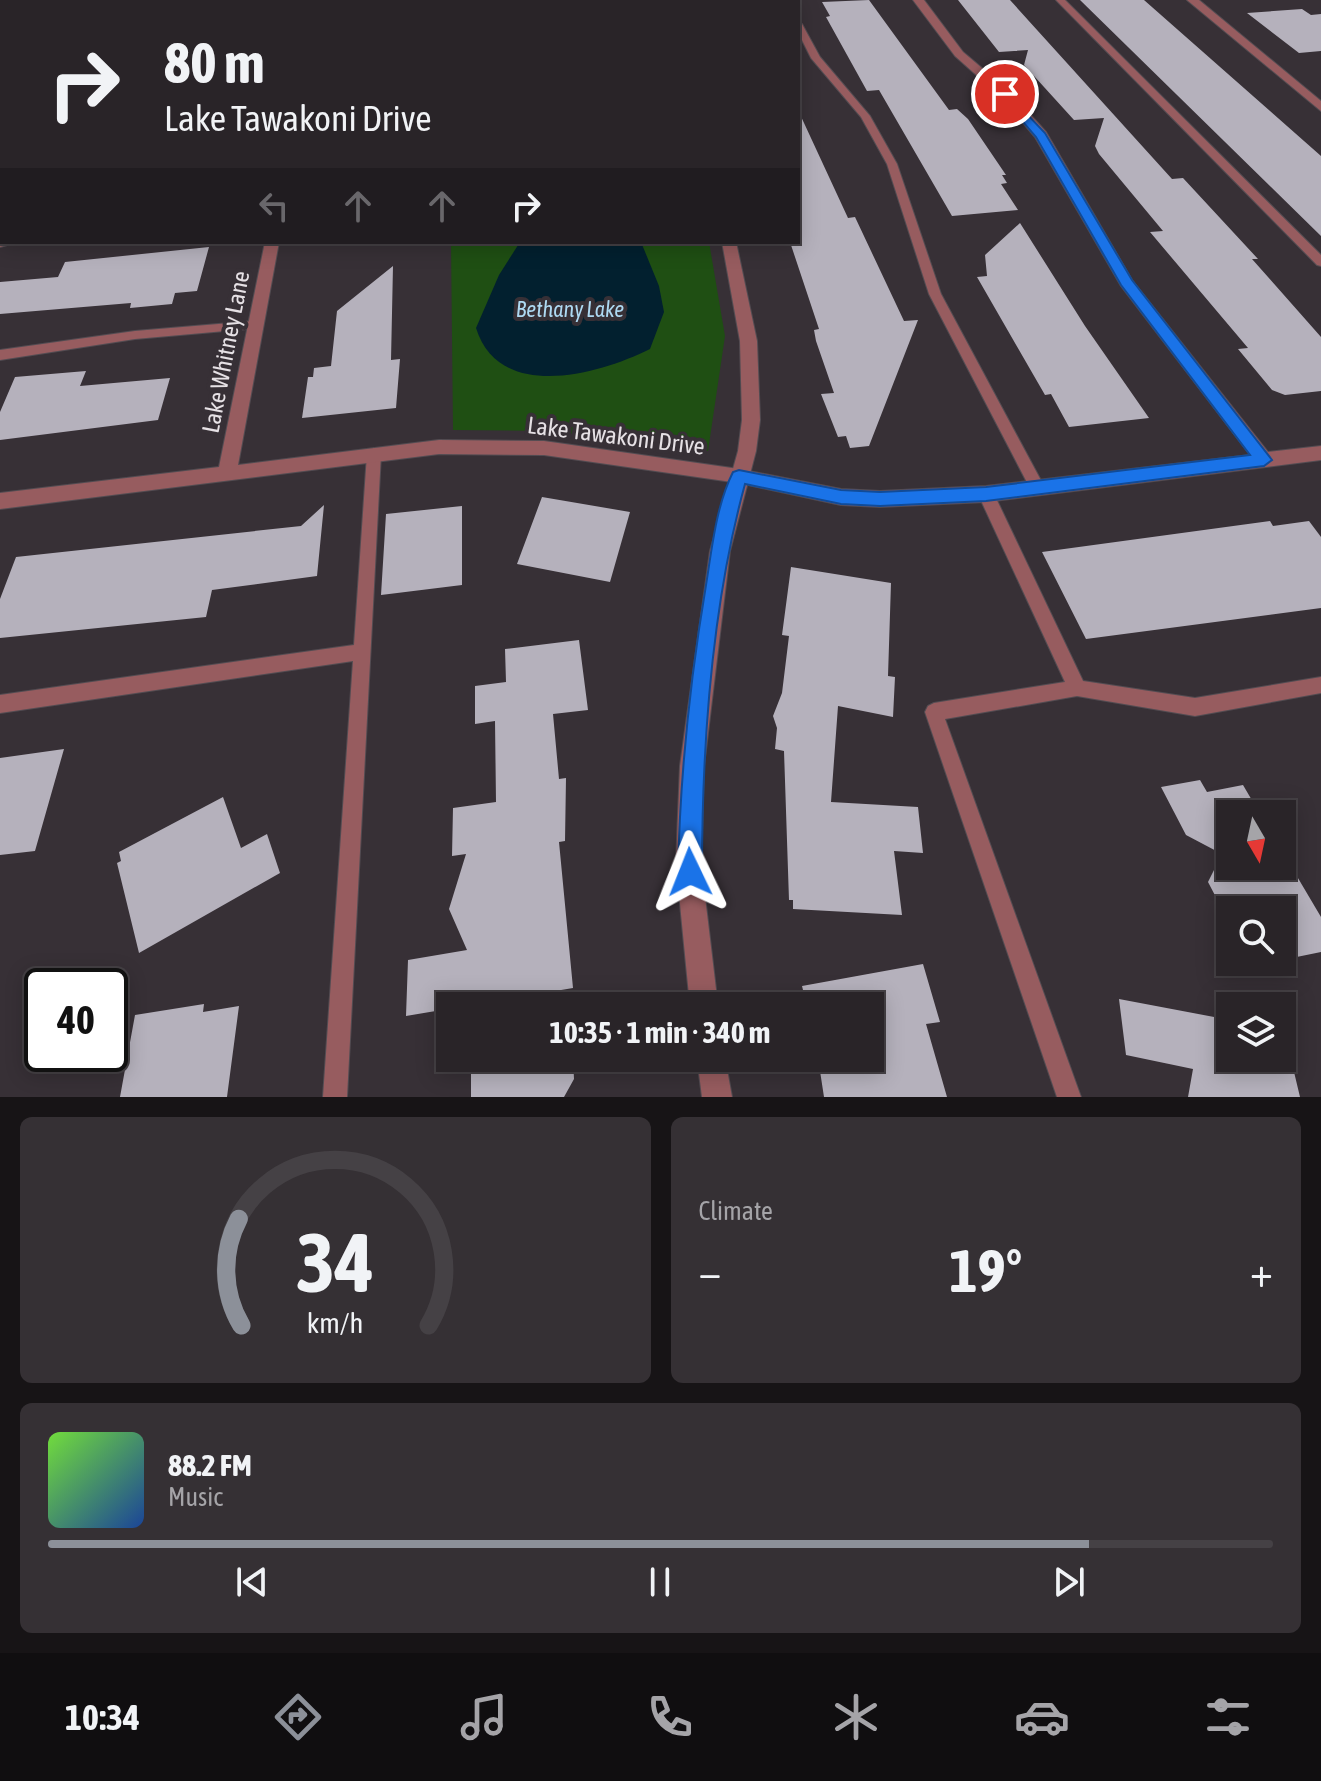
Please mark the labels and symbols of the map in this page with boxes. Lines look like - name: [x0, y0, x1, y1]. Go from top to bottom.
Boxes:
- pin: [971, 60, 1039, 128]
- street label: Lake Whitney Lane: [197, 269, 254, 435]
- water label: Bethany Lake: [516, 296, 624, 322]
- street label: Lake Tawakoni Drive: [526, 411, 706, 460]
- north arrow: [1216, 800, 1296, 880]
- position arrow: [648, 830, 732, 914]
- speed limit sign: 40: [24, 968, 128, 1072]

